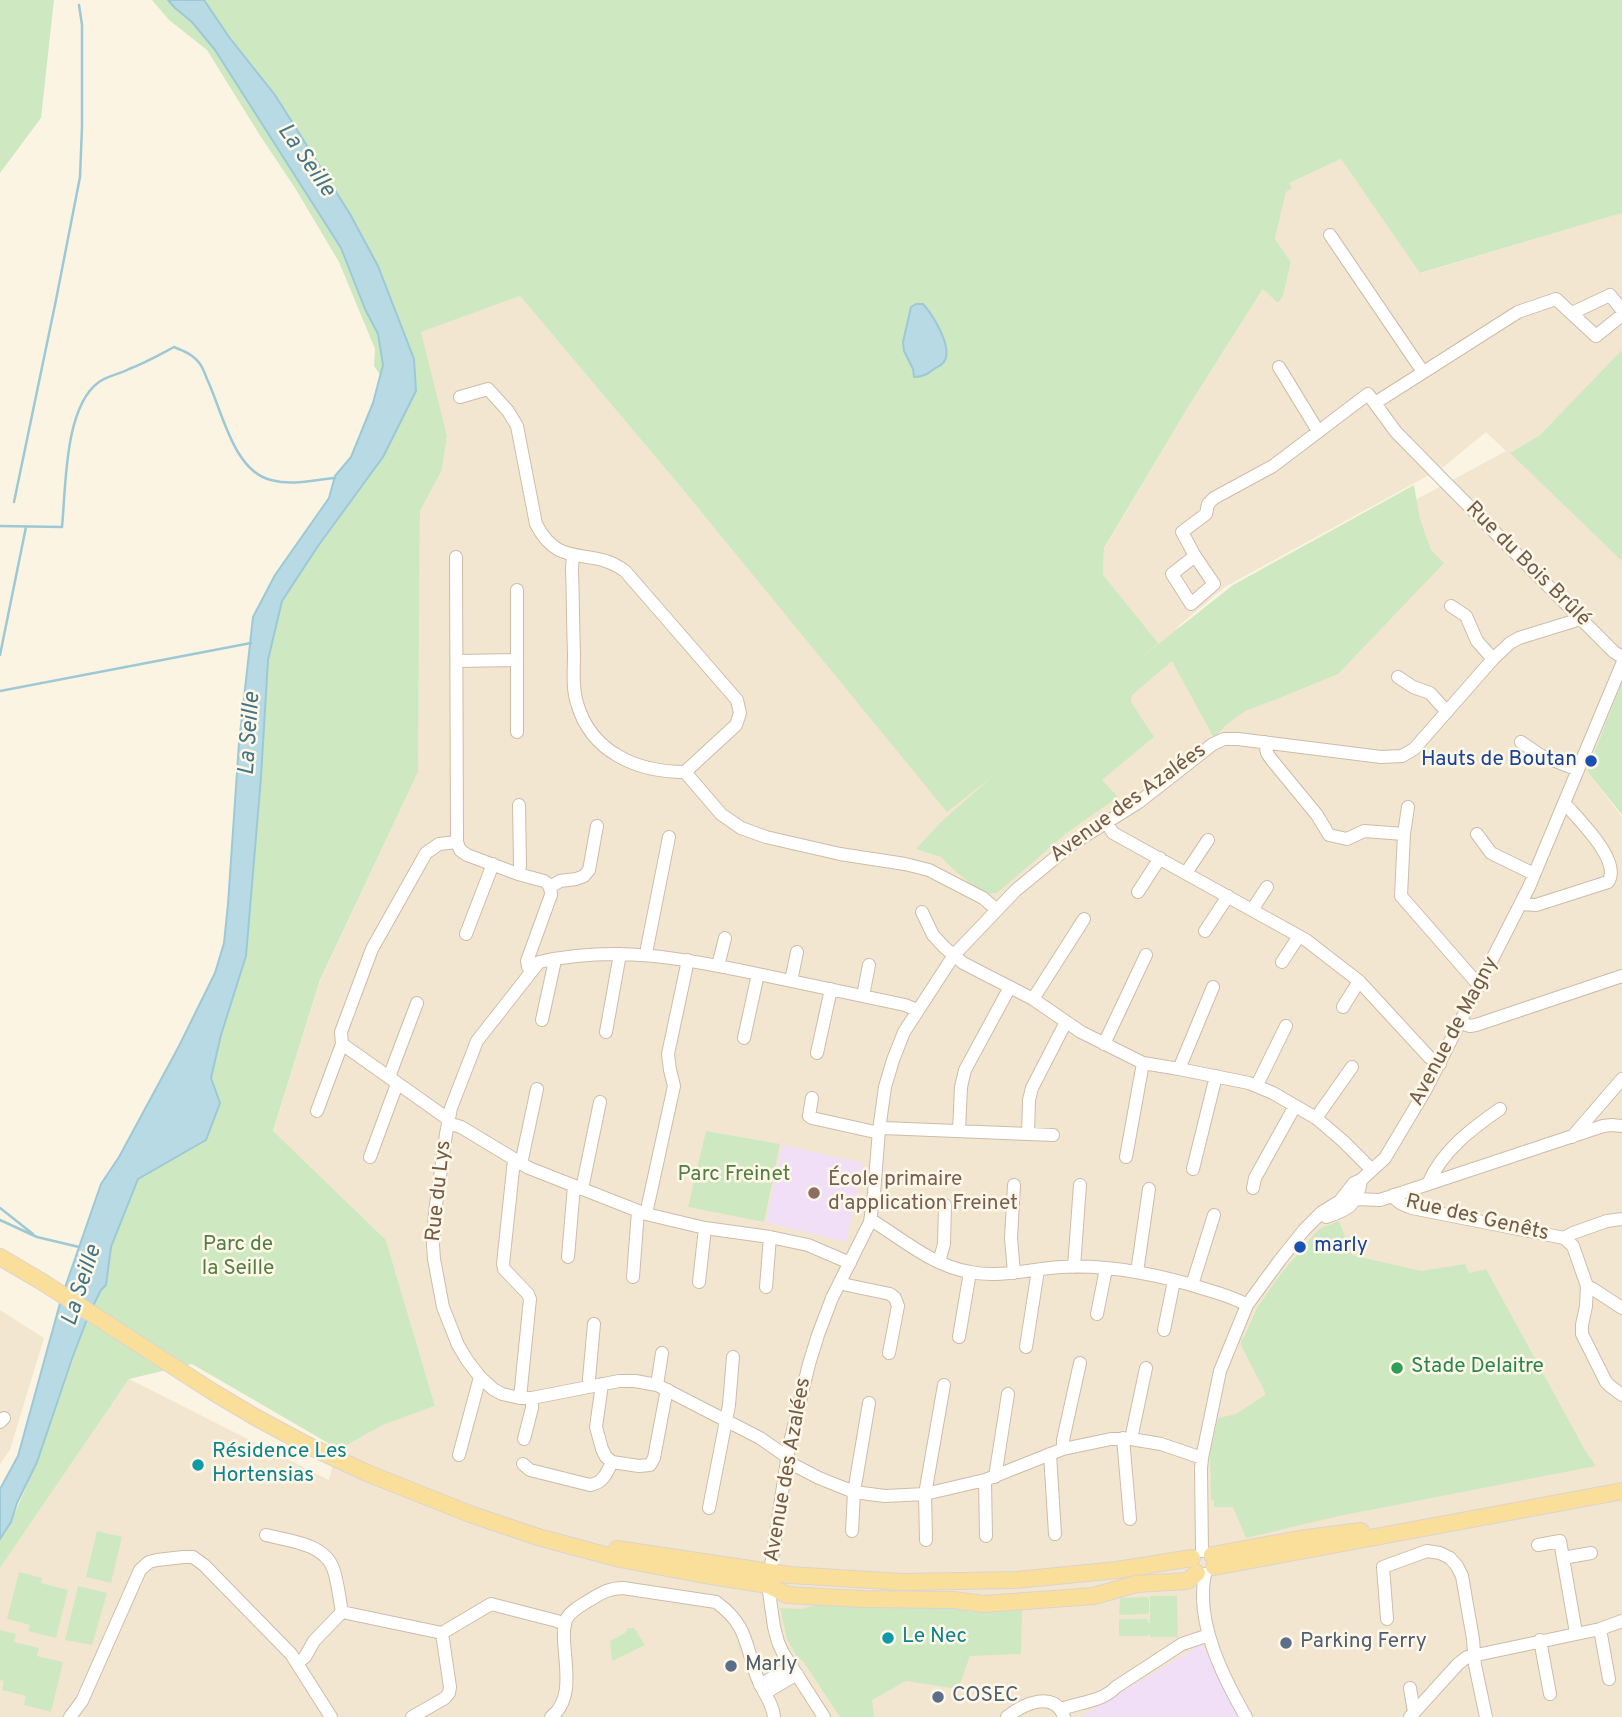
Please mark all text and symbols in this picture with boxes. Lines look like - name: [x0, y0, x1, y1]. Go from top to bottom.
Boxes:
- water label: La Seille: [270, 119, 340, 203]
- street label: Rue du Bois Brûlé: [1459, 497, 1595, 633]
- water label: La Seille: [234, 691, 268, 777]
- street label: Avenue des Azalées: [1046, 739, 1212, 869]
- place label: Hauts de Boutan: [1421, 748, 1577, 774]
- marker: Hauts de Boutan: [1583, 753, 1599, 769]
- street label: Avenue de Magny: [1405, 953, 1505, 1111]
- street label: Rue du Lys: [422, 1139, 458, 1243]
- park label: Parc Freinet: [678, 1163, 790, 1189]
- place label: École primaire d'application Freinet: [828, 1168, 1018, 1218]
- marker: École primaire d'application Freinet: [806, 1185, 822, 1201]
- street label: Rue des Genêts: [1403, 1190, 1551, 1248]
- park label: Parc de la Seille: [202, 1233, 274, 1283]
- place label: marly: [1314, 1234, 1368, 1260]
- marker: marly: [1292, 1239, 1308, 1255]
- water label: La Seille: [57, 1242, 109, 1330]
- place label: Stade Delaitre: [1411, 1355, 1544, 1381]
- marker: Stade Delaitre: [1389, 1360, 1405, 1376]
- street label: Avenue des Azalées: [760, 1376, 818, 1564]
- place label: Résidence Les Hortensias: [212, 1440, 347, 1490]
- marker: Résidence Les Hortensias: [190, 1457, 206, 1473]
- place label: Le Nec: [902, 1625, 967, 1651]
- marker: Le Nec: [880, 1630, 896, 1646]
- place label: Parking Ferry: [1300, 1630, 1427, 1656]
- marker: Parking Ferry: [1278, 1635, 1294, 1651]
- place label: Marly: [745, 1653, 797, 1679]
- marker: Marly: [723, 1658, 739, 1674]
- place label: COSEC: [952, 1684, 1019, 1710]
- marker: COSEC: [930, 1689, 946, 1705]

